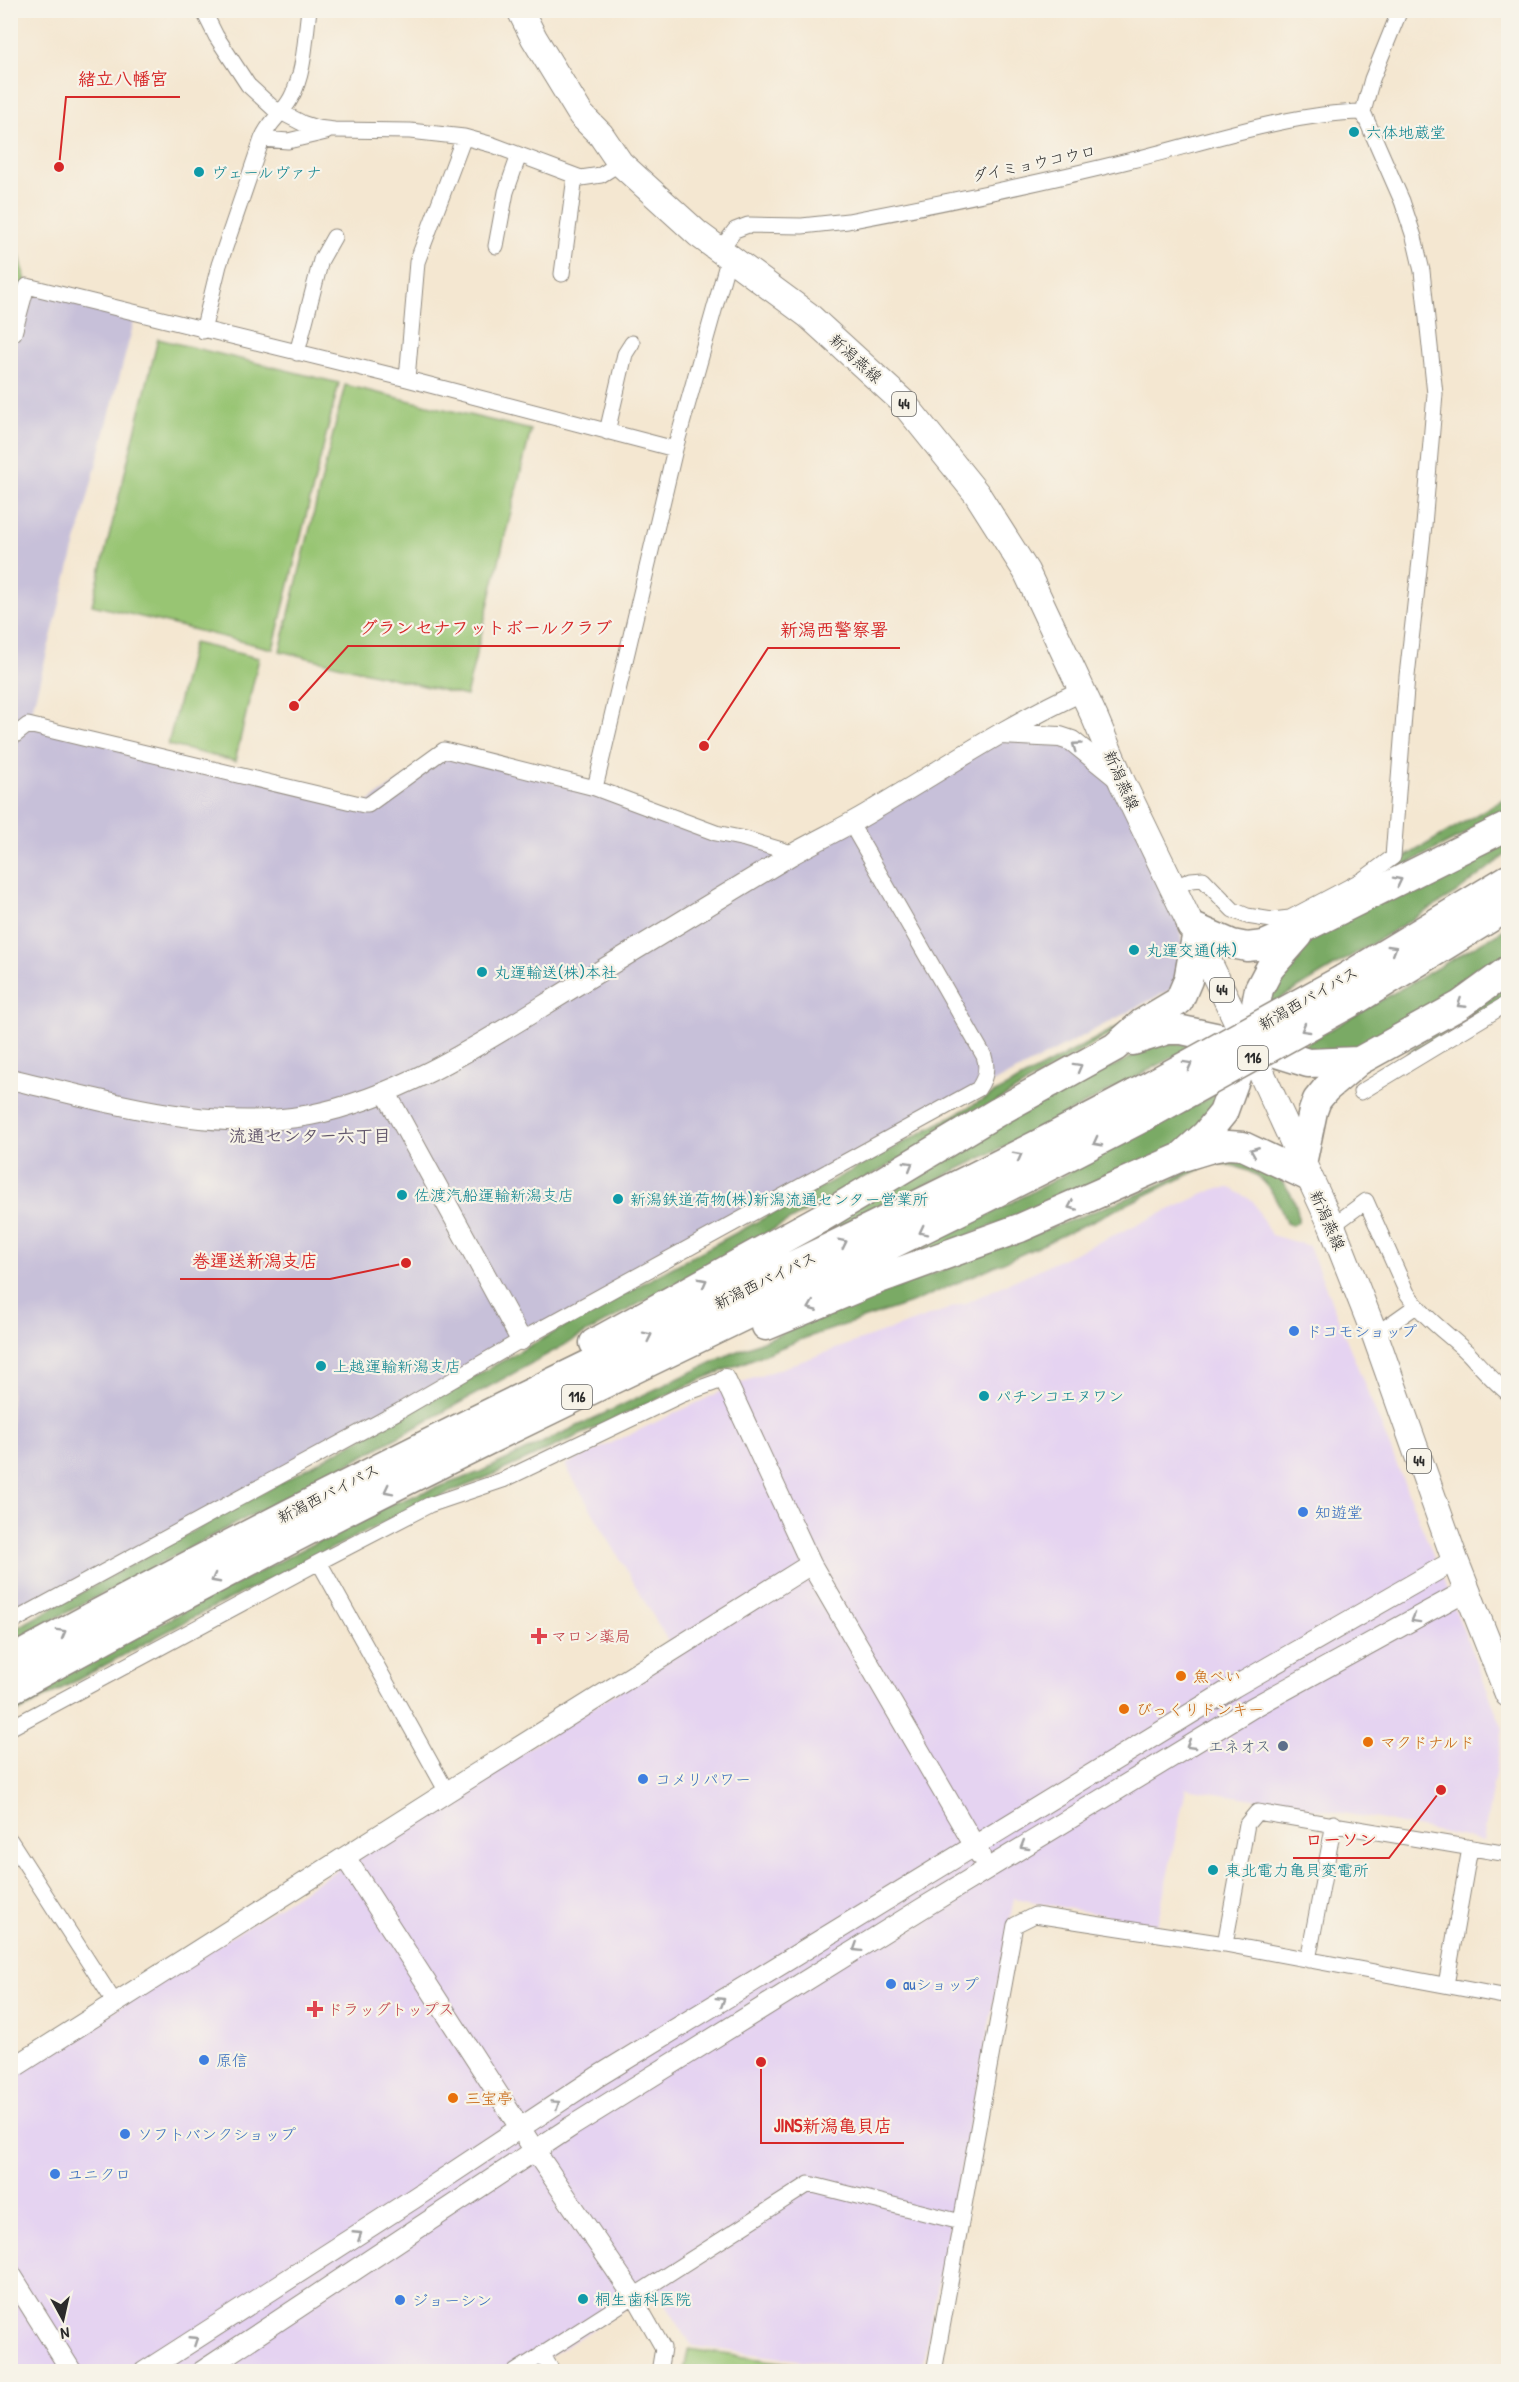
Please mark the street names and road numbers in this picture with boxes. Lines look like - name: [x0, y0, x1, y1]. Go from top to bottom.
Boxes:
- street label: ダイミョウコウロ: [970, 139, 1098, 187]
- street label: 新潟燕線: [825, 328, 887, 388]
- road number: 44: [892, 392, 916, 416]
- street label: 新潟燕線: [1099, 746, 1145, 814]
- street label: 新潟西バイパス: [1254, 961, 1362, 1035]
- road number: 44: [1210, 978, 1234, 1002]
- road number: 116: [1238, 1046, 1268, 1070]
- street label: 新潟燕線: [1305, 1186, 1351, 1254]
- street label: 新潟西バイパス: [710, 1246, 820, 1314]
- road number: 116: [562, 1385, 592, 1409]
- road number: 44: [1407, 1449, 1431, 1473]
- street label: 新潟西バイパス: [273, 1458, 383, 1528]

